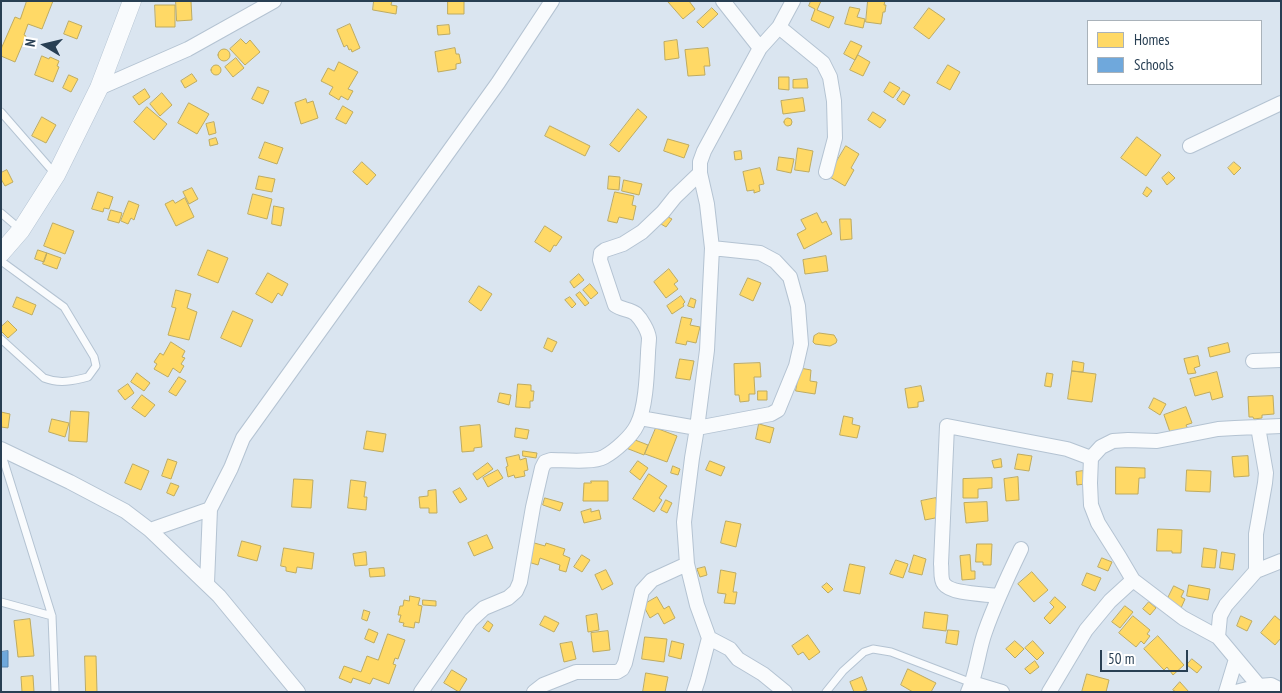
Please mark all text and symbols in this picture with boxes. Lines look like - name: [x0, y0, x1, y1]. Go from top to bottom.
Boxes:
- north arrow: [20, 20, 70, 70]
- legend: [1087, 20, 1262, 85]
- text: Homes: [1134, 30, 1170, 49]
- text: N: [21, 38, 40, 48]
- text: Schools: [1134, 55, 1174, 74]
- scale bar: [1102, 640, 1190, 672]
- text: 50 m: [1108, 649, 1134, 668]

